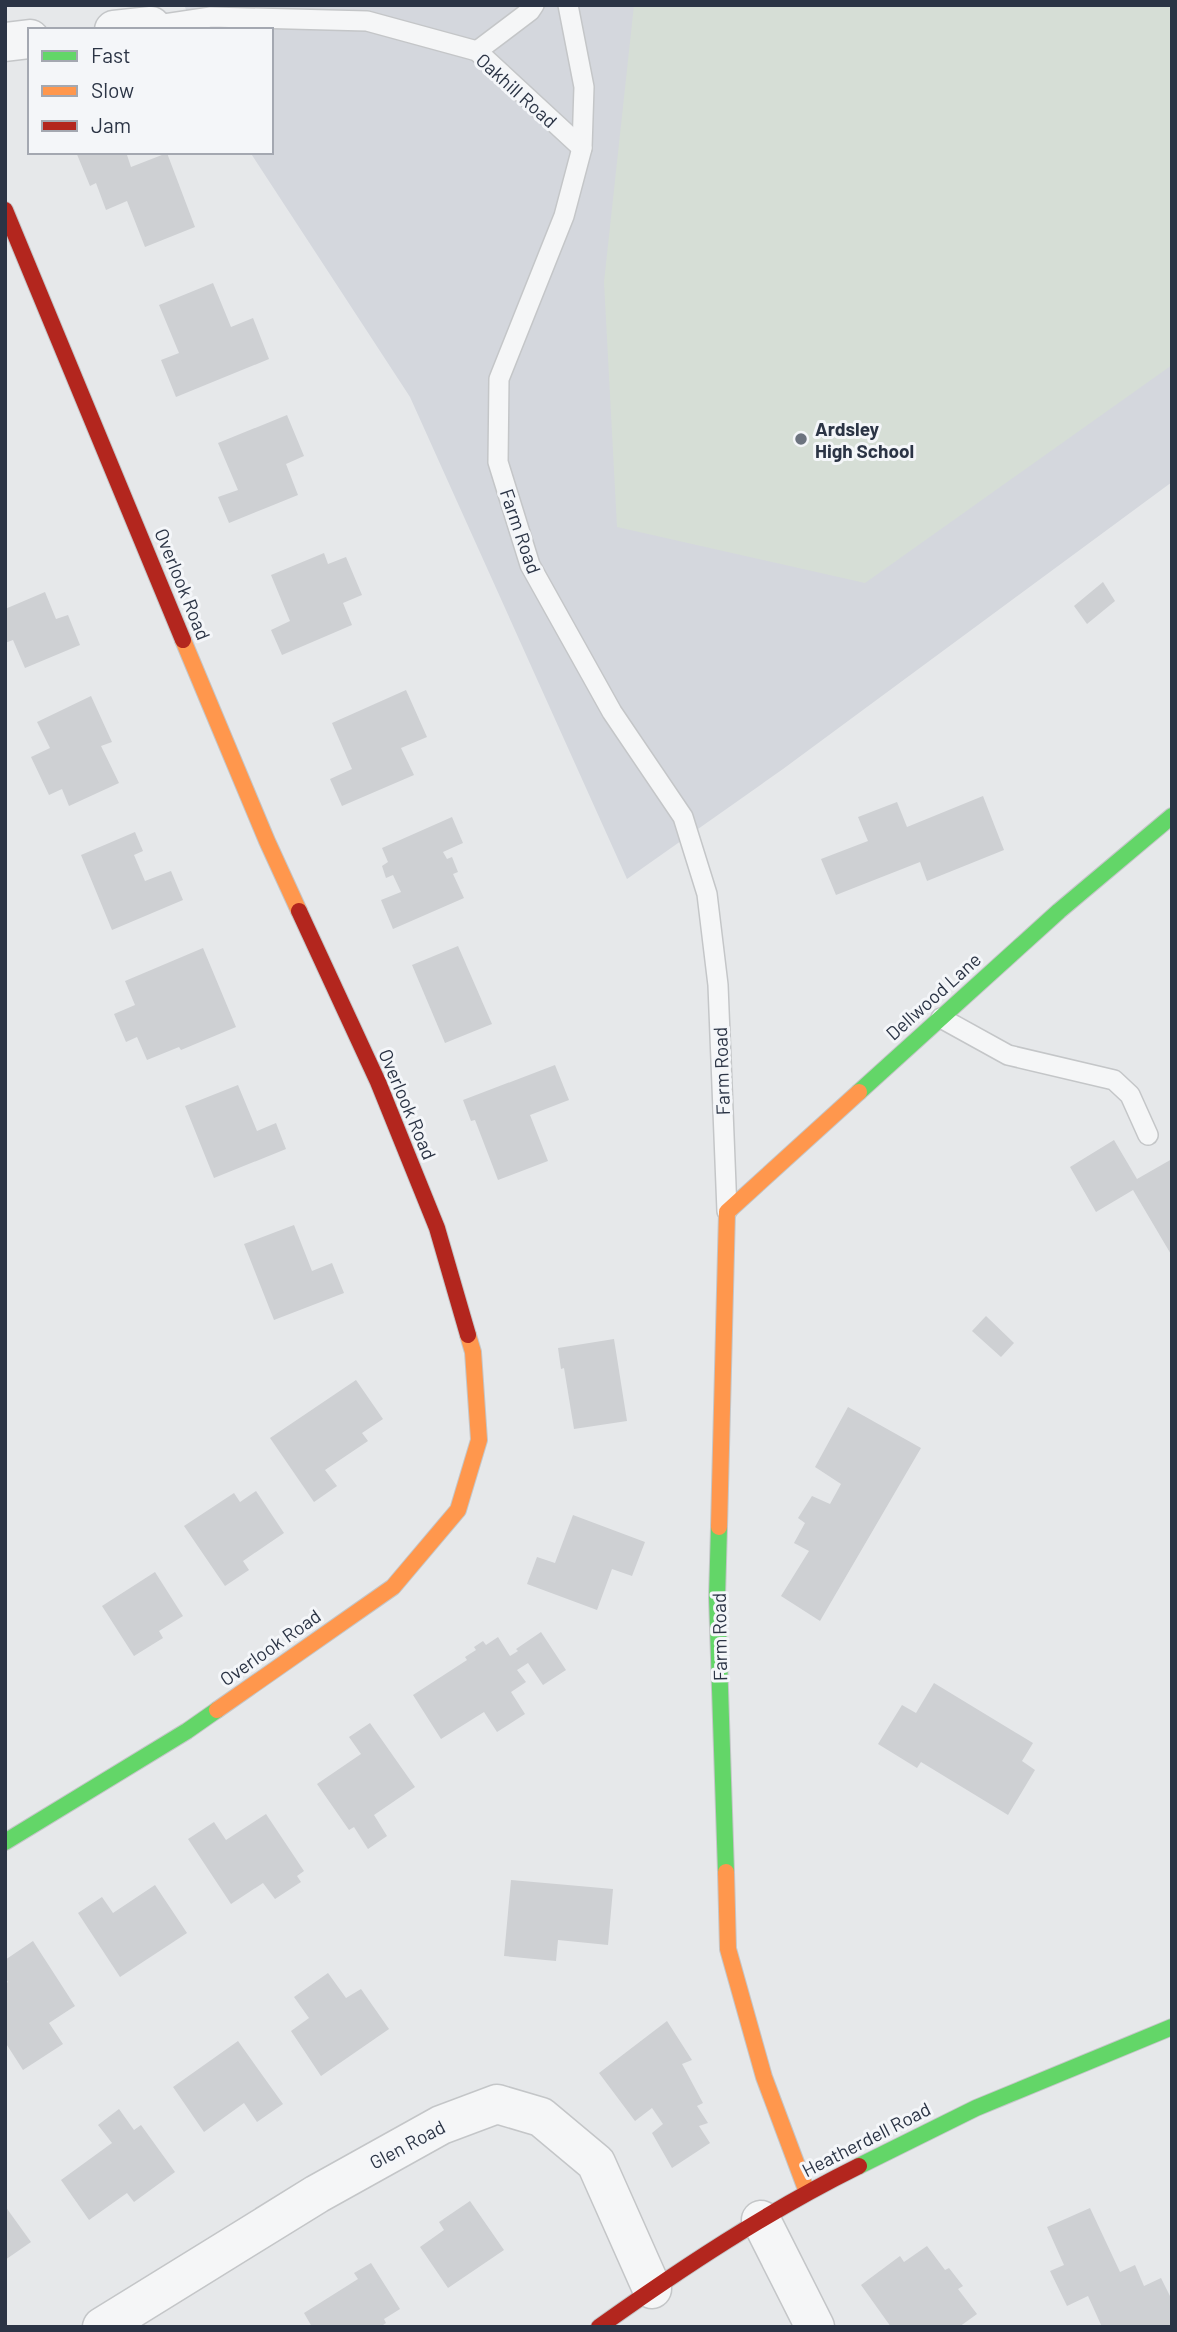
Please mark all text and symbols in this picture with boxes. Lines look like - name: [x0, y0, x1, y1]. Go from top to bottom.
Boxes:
- legend: [28, 28, 273, 154]
- text: Fast: [91, 42, 131, 67]
- street label: Oakhill Road: [472, 48, 562, 132]
- text: Slow: [91, 77, 134, 102]
- text: Jam: [91, 112, 131, 137]
- place label: Ardsley High School: [815, 417, 914, 462]
- marker: Ardsley High School: [793, 431, 809, 447]
- street label: Farm Road: [496, 485, 546, 577]
- street label: Overlook Road: [150, 525, 216, 643]
- street label: Dellwood Lane: [881, 947, 985, 1045]
- street label: Farm Road: [708, 1026, 734, 1116]
- street label: Overlook Road: [374, 1045, 442, 1163]
- street label: Farm Road: [707, 1593, 731, 1681]
- street label: Overlook Road: [215, 1604, 325, 1690]
- street label: Heatherdell Road: [798, 2097, 934, 2181]
- street label: Glen Road: [365, 2115, 449, 2173]

